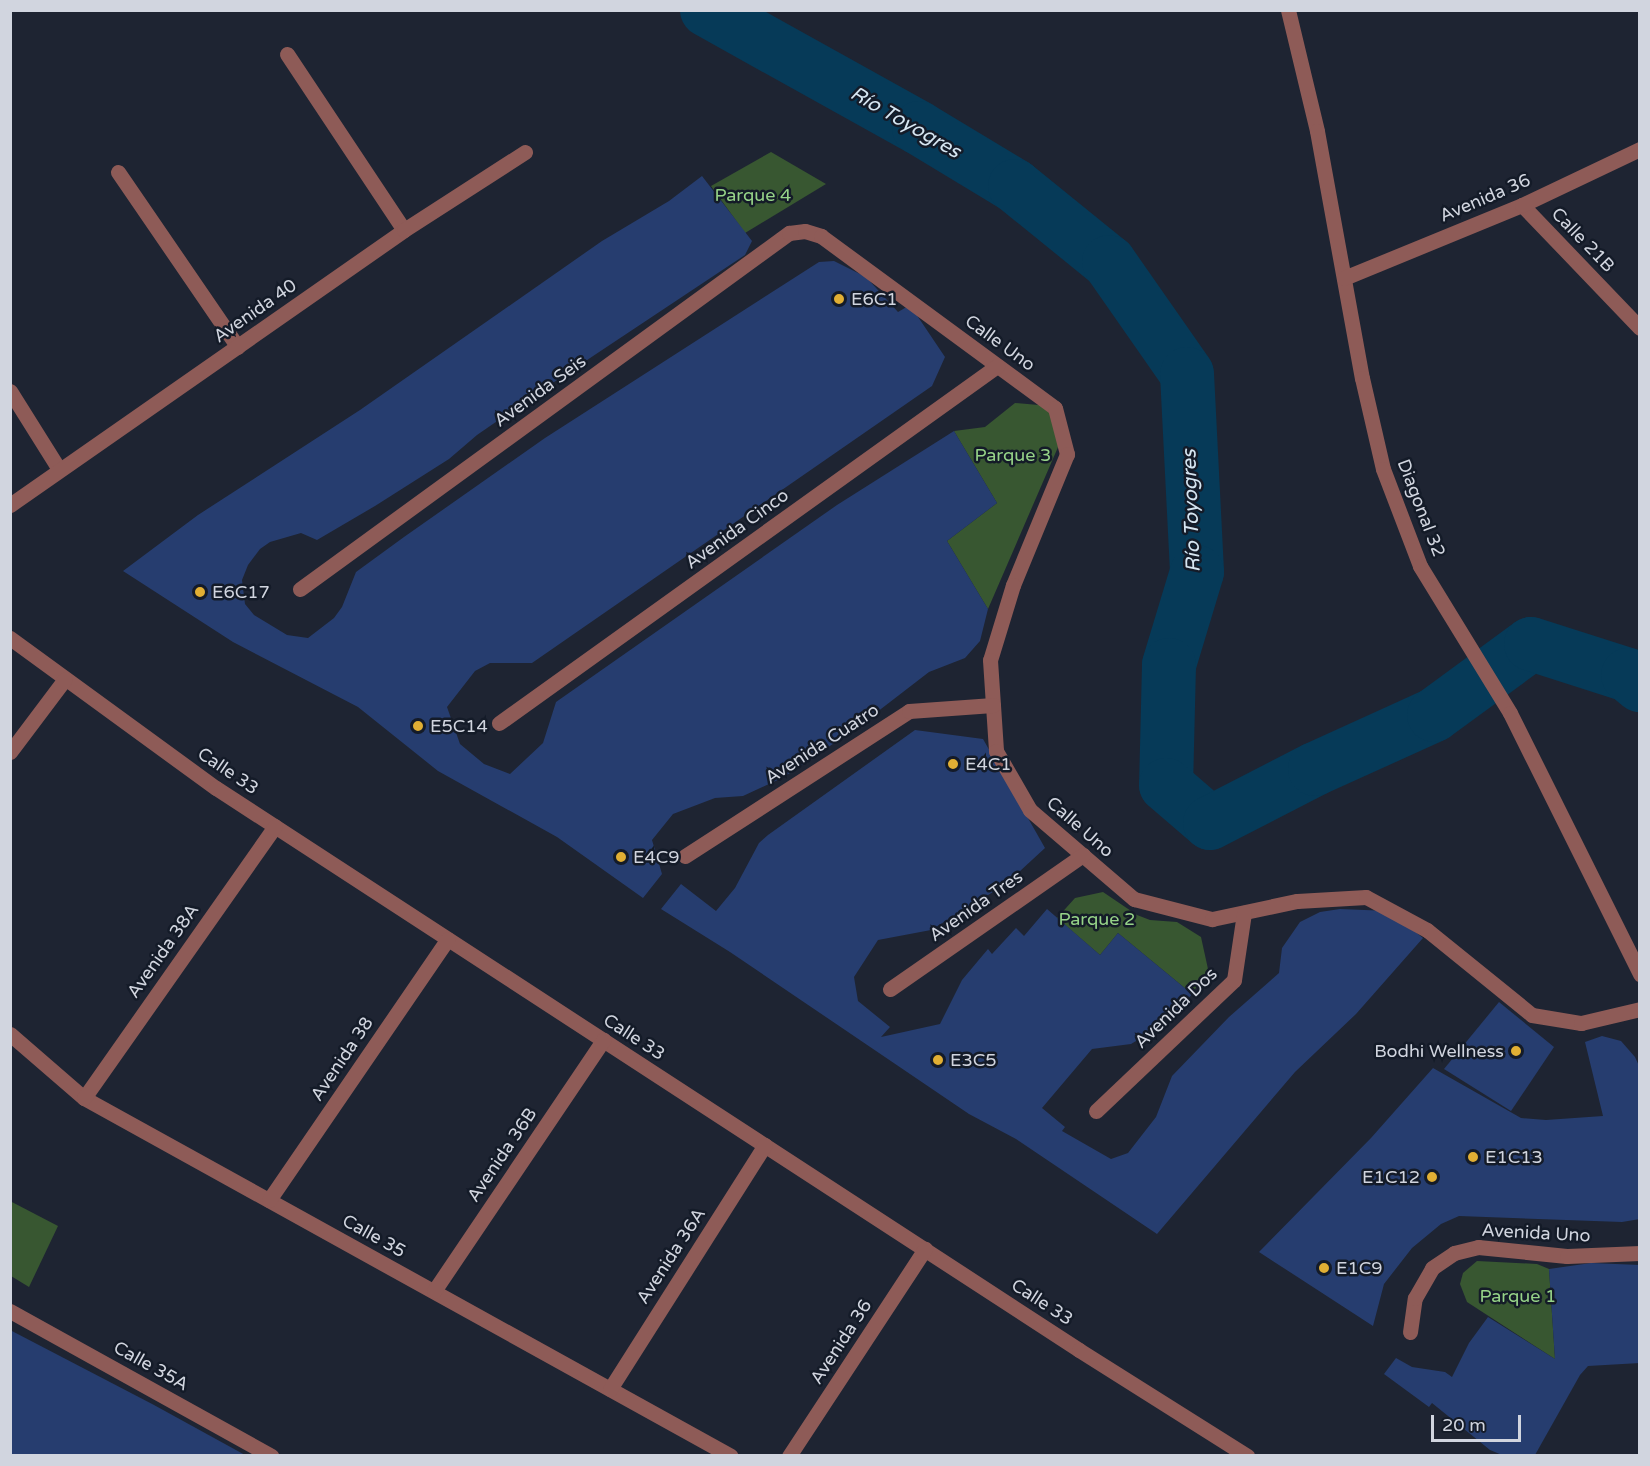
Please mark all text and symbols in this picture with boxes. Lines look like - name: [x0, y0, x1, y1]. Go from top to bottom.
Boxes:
- water label: Río Toyogres: [846, 82, 964, 164]
- street label: Avenida 36: [1436, 169, 1534, 227]
- park label: Parque 4: [715, 184, 791, 206]
- street label: Calle 21B: [1547, 203, 1619, 277]
- street label: Avenida 40: [209, 274, 301, 348]
- place label: E6C1: [851, 288, 898, 310]
- marker: E6C1: [832, 292, 846, 306]
- street label: Calle Uno: [961, 310, 1039, 376]
- street label: Avenida Seis: [490, 350, 590, 432]
- park label: Parque 3: [975, 444, 1051, 466]
- water label: Río Toyogres: [1178, 449, 1206, 573]
- street label: Diagonal 32: [1392, 456, 1450, 560]
- street label: Avenida Cinco: [681, 484, 793, 574]
- place label: E6C17: [212, 581, 270, 603]
- marker: E6C17: [193, 585, 207, 599]
- street label: Avenida Cuatro: [761, 699, 883, 789]
- place label: E5C14: [430, 715, 488, 737]
- marker: E5C14: [411, 719, 425, 733]
- street label: Calle 33: [193, 743, 263, 799]
- place label: E4C1: [965, 753, 1012, 775]
- marker: E4C1: [946, 757, 960, 771]
- street label: Calle Uno: [1042, 792, 1118, 862]
- place label: E4C9: [633, 846, 680, 868]
- marker: E4C9: [614, 850, 628, 864]
- street label: Avenida Tres: [925, 866, 1027, 946]
- street label: Avenida 38A: [123, 900, 203, 1002]
- park label: Parque 2: [1059, 908, 1135, 930]
- street label: Avenida Dos: [1130, 963, 1222, 1053]
- street label: Calle 33: [599, 1009, 669, 1065]
- street label: Avenida 38: [306, 1013, 378, 1105]
- place label: Bodhi Wellness: [1374, 1040, 1504, 1062]
- marker: Bodhi Wellness: [1509, 1044, 1523, 1058]
- place label: E3C5: [950, 1049, 997, 1071]
- marker: E3C5: [931, 1053, 945, 1067]
- street label: Avenida 36B: [463, 1104, 541, 1206]
- place label: E1C13: [1485, 1146, 1543, 1168]
- marker: E1C13: [1466, 1150, 1480, 1164]
- place label: E1C12: [1362, 1166, 1420, 1188]
- marker: E1C12: [1425, 1170, 1439, 1184]
- street label: Avenida 36A: [632, 1204, 710, 1308]
- street label: Calle 35: [339, 1210, 409, 1262]
- street label: Avenida Uno: [1481, 1219, 1591, 1247]
- place label: E1C9: [1336, 1257, 1383, 1279]
- marker: E1C9: [1317, 1261, 1331, 1275]
- street label: Calle 33: [1007, 1274, 1077, 1330]
- park label: Parque 1: [1480, 1285, 1556, 1307]
- street label: Avenida 36: [806, 1296, 876, 1388]
- street label: Calle 35A: [110, 1337, 192, 1395]
- scale bar: [1434, 1403, 1524, 1441]
- text: 20 m: [1442, 1414, 1486, 1436]

